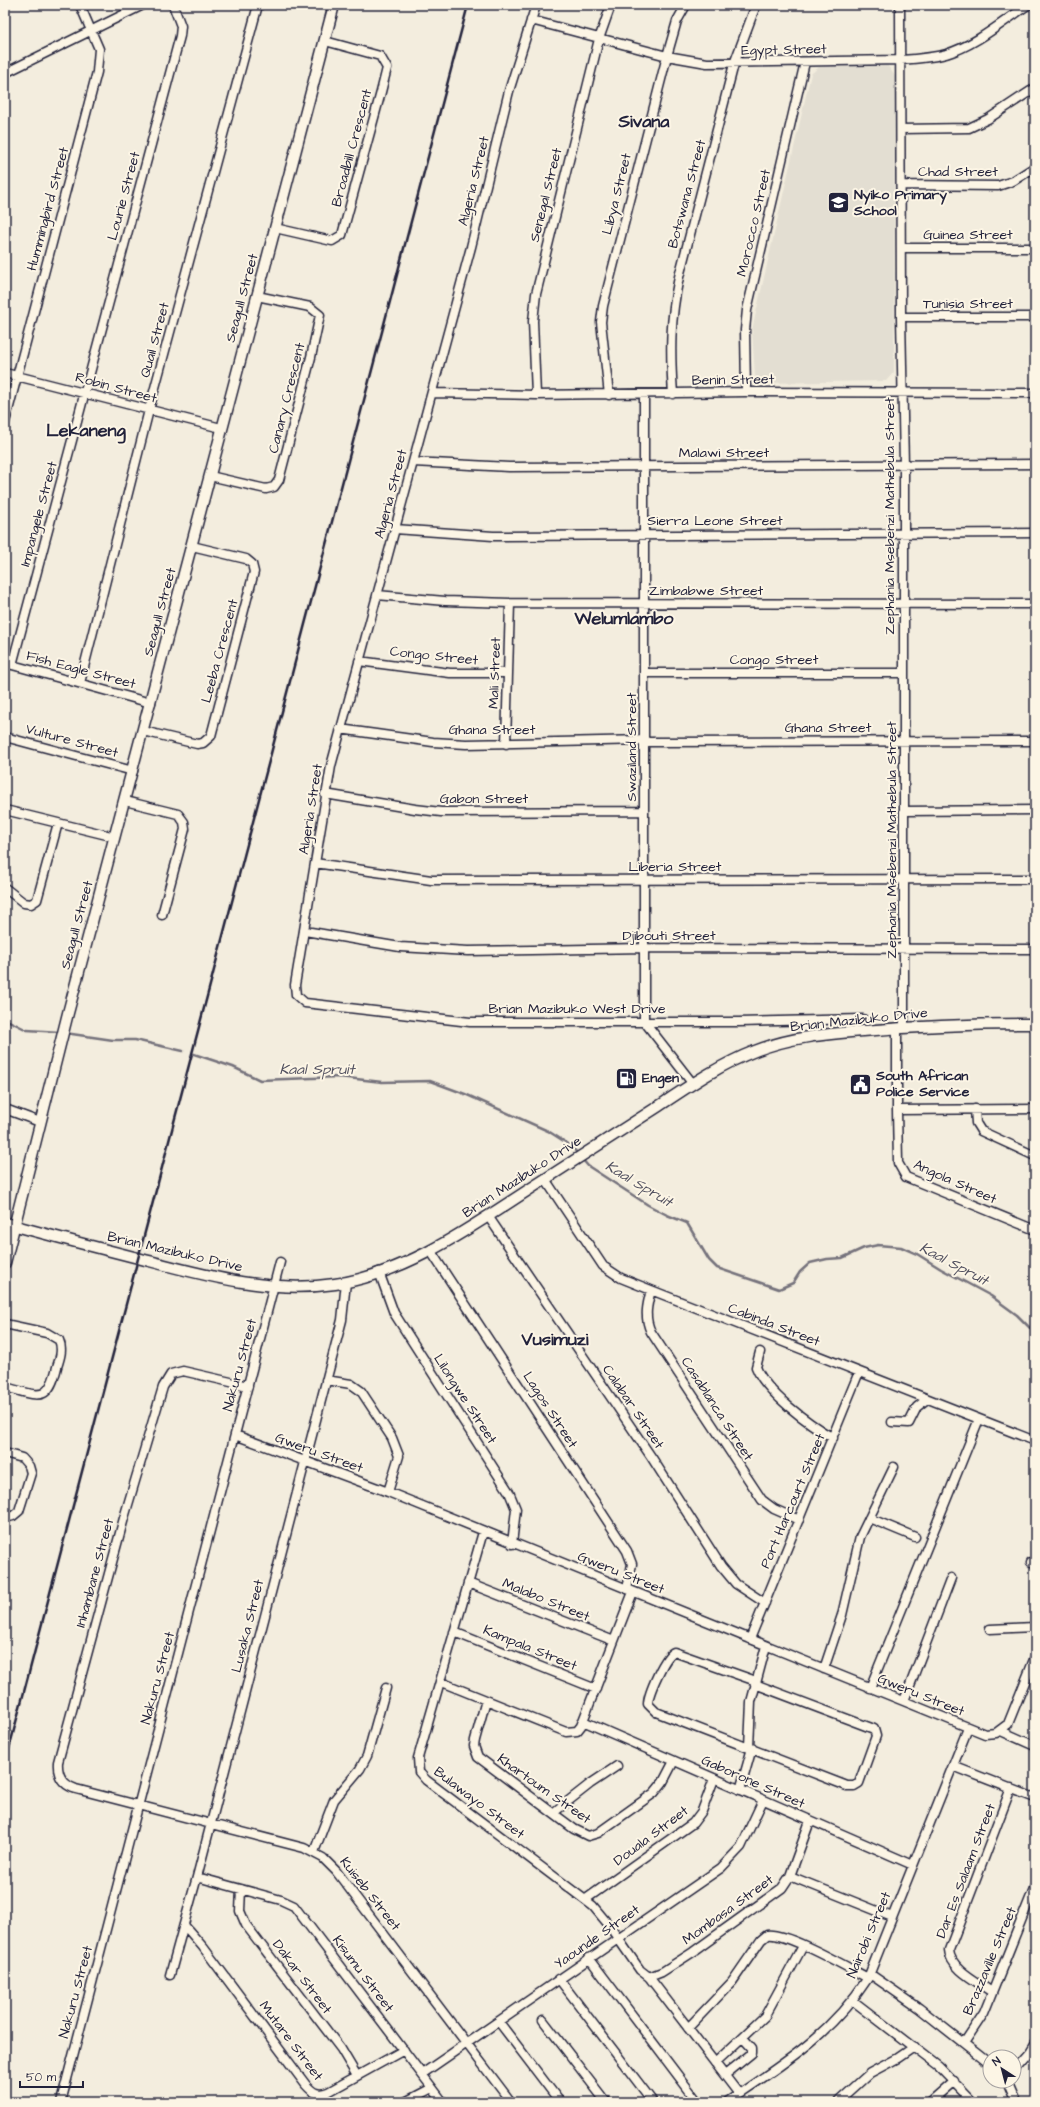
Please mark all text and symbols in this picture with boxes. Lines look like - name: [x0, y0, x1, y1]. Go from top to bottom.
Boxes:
- street label: Egypt Street: [741, 39, 827, 61]
- street label: Broadbill Crescent: [327, 87, 377, 209]
- district label: Sivana: [618, 109, 670, 134]
- street label: Algeria Street: [453, 134, 495, 228]
- street label: Botswana Street: [663, 137, 711, 251]
- street label: Hummingbird Street: [22, 145, 74, 273]
- street label: Senegal Street: [525, 145, 567, 244]
- street label: Lourie Street: [103, 149, 146, 242]
- street label: Libya Street: [597, 151, 637, 237]
- street label: Chad Street: [918, 162, 998, 182]
- street label: Morocco Street: [732, 167, 776, 279]
- place label: Nyiko Primary School: [853, 185, 947, 221]
- school or university icon: Nyiko Primary School: [825, 190, 851, 216]
- street label: Guinea Street: [923, 225, 1013, 245]
- street label: Seagull Street: [221, 251, 264, 345]
- street label: Tunisia Street: [923, 294, 1013, 314]
- street label: Quail Street: [135, 300, 175, 380]
- street label: Canary Crescent: [264, 340, 311, 455]
- street label: Robin Street: [73, 368, 159, 409]
- street label: Benin Street: [692, 369, 775, 391]
- street label: Zephania Msebenzi Mathebula Street: [880, 397, 900, 635]
- district label: Lekaneng: [46, 418, 126, 444]
- street label: Malawi Street: [679, 443, 769, 463]
- street label: Algeria Street: [369, 447, 413, 541]
- street label: Impangele Street: [15, 459, 63, 569]
- street label: Sierra Leone Street: [647, 511, 783, 531]
- street label: Seagull Street: [139, 565, 182, 659]
- street label: Zimbabwe Street: [649, 581, 764, 601]
- street label: Leeba Crescent: [197, 597, 244, 705]
- district label: Welumlambo: [574, 606, 674, 631]
- street label: Mali Street: [484, 636, 506, 709]
- street label: Congo Street: [389, 641, 479, 671]
- street label: Fish Eagle Street: [24, 646, 138, 694]
- street label: Congo Street: [730, 650, 819, 670]
- street label: Swaziland Street: [622, 692, 642, 801]
- street label: Ghana Street: [785, 718, 872, 738]
- street label: Vulture Street: [24, 719, 121, 763]
- street label: Ghana Street: [449, 720, 536, 740]
- street label: Zephania Msebenzi Mathebula Street: [882, 721, 902, 959]
- street label: Algeria Street: [294, 762, 328, 856]
- street label: Gabon Street: [440, 789, 529, 809]
- street label: Liberia Street: [628, 857, 722, 877]
- street label: Seagull Street: [56, 878, 99, 972]
- street label: Djibouti Street: [622, 926, 716, 946]
- street label: Brian Mazibuko West Drive: [488, 999, 666, 1019]
- street label: Brian Mazibuko Drive: [789, 1003, 929, 1037]
- water label: Kaal Spruit: [280, 1059, 356, 1080]
- fuel station icon: Engen: [614, 1065, 640, 1091]
- place label: South African Police Service: [875, 1066, 970, 1102]
- place label: Engen: [642, 1068, 679, 1089]
- public building icon: South African Police Service: [847, 1071, 873, 1097]
- street label: Brian Mazibuko Drive: [459, 1131, 586, 1223]
- street label: Angola Street: [910, 1155, 1000, 1209]
- water label: Kaal Spruit: [601, 1156, 678, 1213]
- street label: Brian Mazibuko Drive: [105, 1227, 245, 1277]
- water label: Kaal Spruit: [916, 1237, 994, 1292]
- street label: Cabinda Street: [725, 1298, 823, 1352]
- street label: Nakuru Street: [218, 1316, 262, 1414]
- district label: Vusimuzi: [521, 1327, 589, 1352]
- street label: Lilongwe Street: [428, 1350, 502, 1448]
- street label: Casablanca Street: [676, 1353, 758, 1465]
- street label: Calabar Street: [597, 1361, 669, 1453]
- street label: Lagos Street: [518, 1368, 582, 1453]
- street label: Gweru Street: [272, 1428, 366, 1478]
- street label: Port Harcourt Street: [755, 1430, 831, 1572]
- street label: Inhambane Street: [71, 1516, 119, 1630]
- street label: Gweru Street: [575, 1546, 668, 1600]
- street label: Malabo Street: [499, 1573, 593, 1627]
- street label: Lusaka Street: [227, 1577, 269, 1675]
- street label: Kampala Street: [480, 1620, 580, 1676]
- street label: Nakuru Street: [136, 1629, 180, 1727]
- street label: Gweru Street: [875, 1668, 968, 1722]
- street label: Khartoum Street: [493, 1749, 595, 1829]
- street label: Gaborone Street: [698, 1750, 808, 1814]
- street label: Bulawayo Street: [429, 1762, 529, 1844]
- street label: Dar Es Salaam Street: [931, 1800, 1001, 1941]
- street label: Douala Street: [609, 1801, 693, 1871]
- street label: Kuiseb Street: [335, 1853, 405, 1935]
- street label: Mombasa Street: [678, 1870, 778, 1950]
- street label: Nairobi Street: [842, 1888, 896, 1981]
- street label: Yaounde Street: [550, 1900, 644, 1974]
- street label: Brazzaville Street: [958, 1903, 1022, 2018]
- street label: Kisumu Street: [327, 1931, 399, 2017]
- street label: Dakar Street: [267, 1936, 337, 2019]
- street label: Nakuru Street: [54, 1943, 98, 2041]
- street label: Mutare Street: [254, 1997, 328, 2085]
- north arrow: [982, 2049, 1022, 2089]
- text: N: [989, 2053, 1004, 2069]
- scale bar: [20, 2063, 83, 2089]
- text: 50 m: [26, 2069, 57, 2086]

